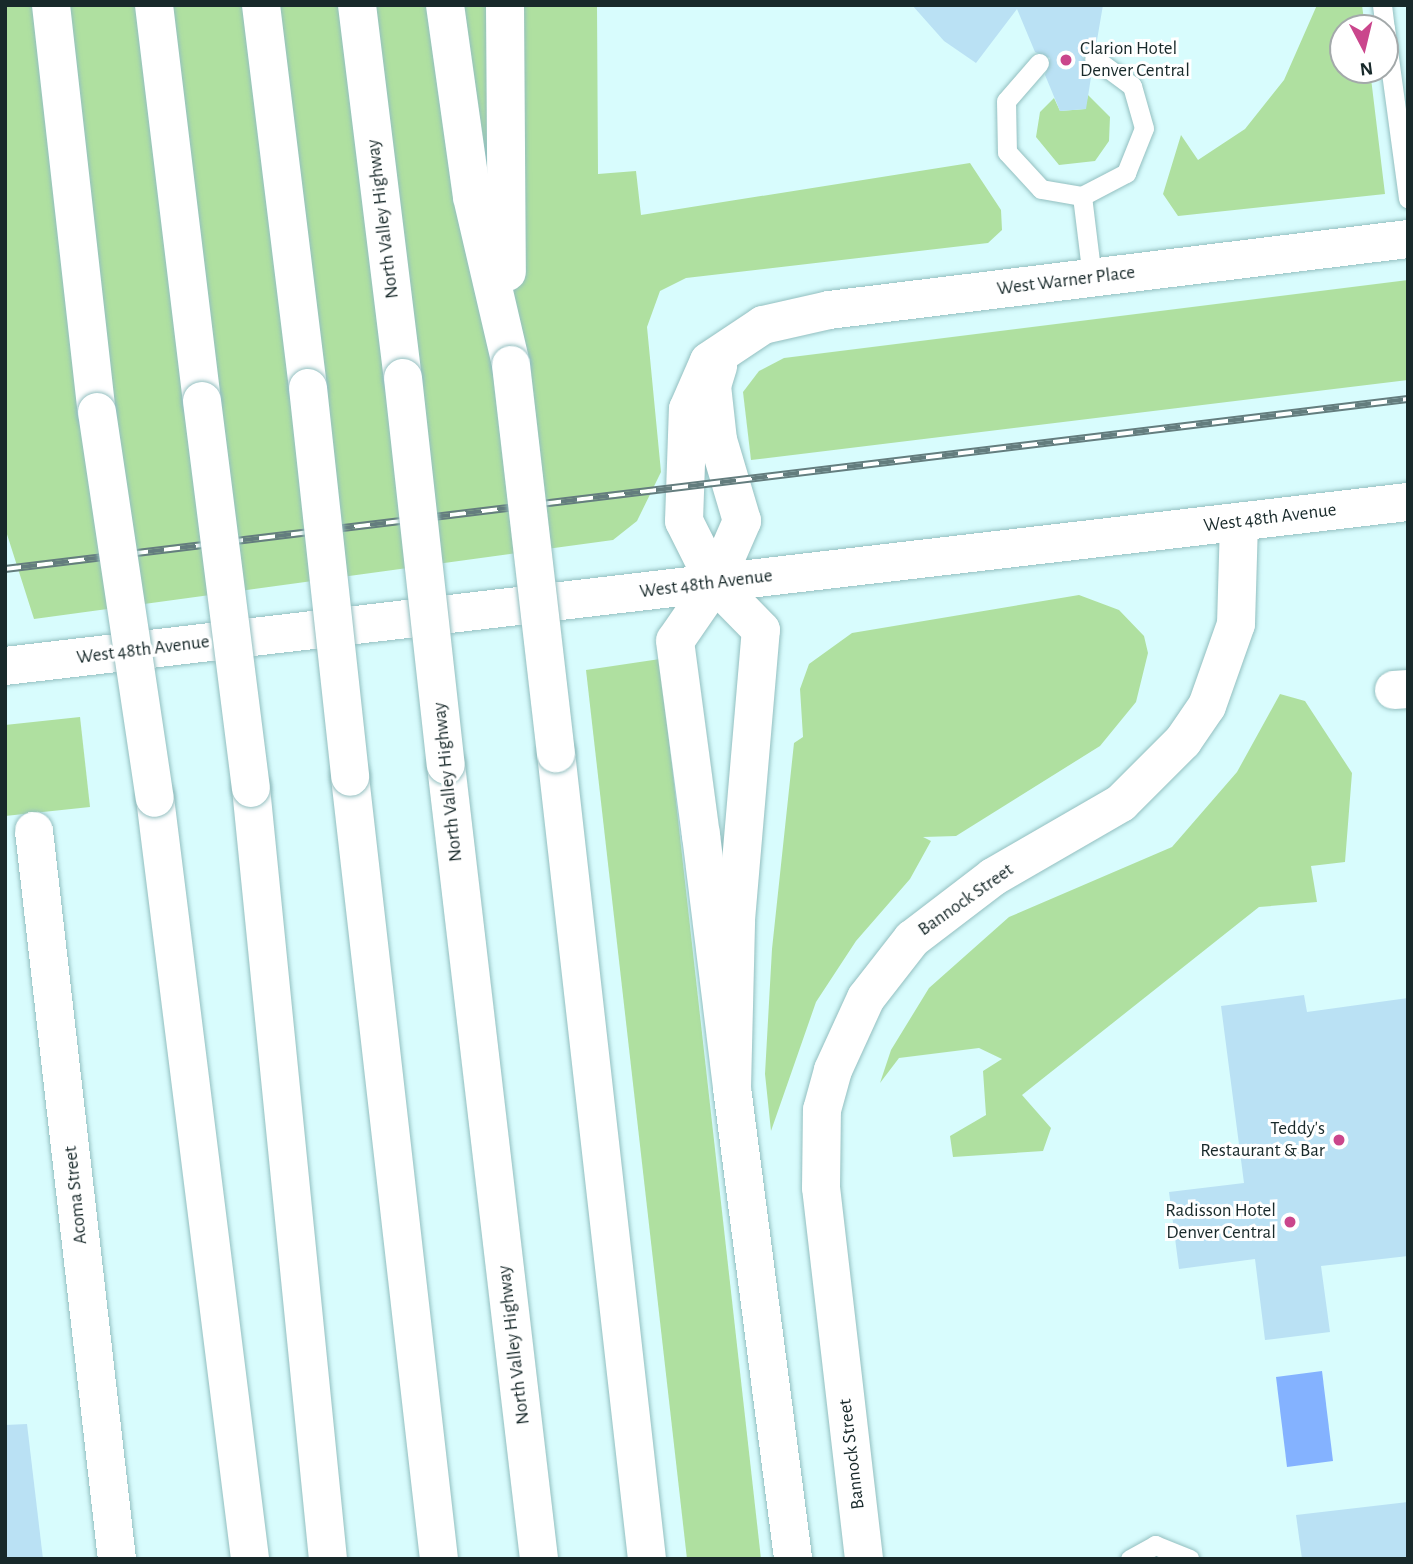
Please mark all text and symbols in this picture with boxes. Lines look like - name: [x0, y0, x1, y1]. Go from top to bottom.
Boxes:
- north arrow: [1329, 14, 1399, 84]
- place label: Clarion Hotel Denver Central: [1080, 38, 1190, 82]
- marker: Clarion Hotel Denver Central: [1058, 52, 1074, 68]
- text: N: [1359, 58, 1374, 79]
- street label: North Valley Highway: [362, 138, 404, 300]
- street label: West Warner Place: [996, 261, 1136, 301]
- street label: West 48th Avenue: [1202, 499, 1338, 537]
- street label: West 48th Avenue: [638, 565, 774, 603]
- street label: West 48th Avenue: [75, 631, 211, 669]
- street label: North Valley Highway: [428, 701, 468, 863]
- street label: Bannock Street: [914, 859, 1018, 941]
- place label: Teddy's Restaurant & Bar: [1200, 1118, 1325, 1162]
- marker: Teddy's Restaurant & Bar: [1331, 1132, 1347, 1148]
- street label: Acoma Street: [59, 1145, 93, 1245]
- place label: Radisson Hotel Denver Central: [1165, 1200, 1276, 1244]
- marker: Radisson Hotel Denver Central: [1282, 1214, 1298, 1230]
- street label: North Valley Highway: [493, 1264, 535, 1426]
- street label: Bannock Street: [834, 1397, 870, 1511]

